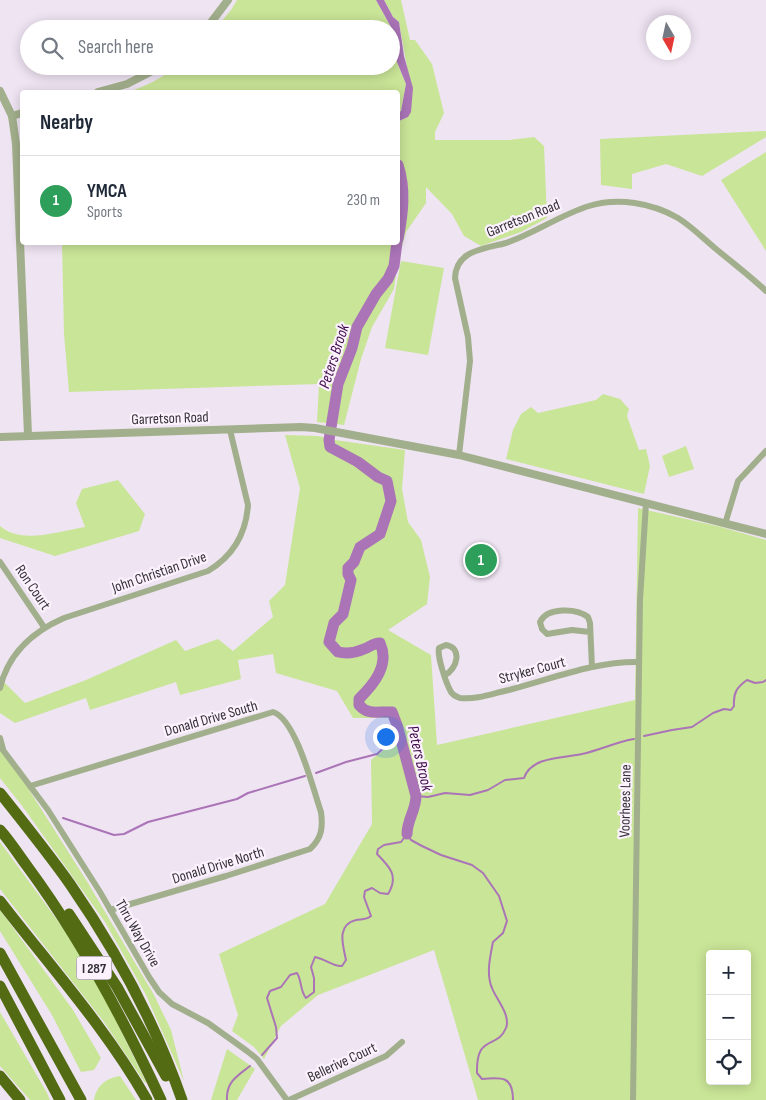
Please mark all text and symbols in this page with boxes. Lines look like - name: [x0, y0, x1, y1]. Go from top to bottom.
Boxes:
- north arrow: [646, 15, 691, 60]
- search box: [20, 20, 400, 75]
- icon: search: [38, 34, 66, 62]
- text: Search here: [78, 36, 154, 59]
- text: Nearby: [40, 110, 93, 135]
- text: YMCA: [87, 180, 126, 203]
- text: 1: [53, 191, 59, 210]
- text: 230 m: [347, 191, 380, 210]
- street label: Garretson Road: [484, 195, 563, 242]
- text: Sports: [87, 203, 122, 222]
- water label: Peters Brook: [315, 321, 354, 391]
- street label: Garretson Road: [131, 408, 209, 429]
- pin: 1: [465, 541, 497, 579]
- street label: John Christian Drive: [108, 547, 209, 598]
- street label: Ron Court: [11, 561, 55, 614]
- street label: Stryker Court: [497, 652, 568, 688]
- street label: Donald Drive South: [163, 696, 260, 741]
- your location: [373, 724, 399, 750]
- water label: Peters Brook: [403, 724, 437, 794]
- street label: Voorhees Lane: [615, 764, 636, 838]
- street label: Donald Drive North: [170, 842, 266, 888]
- street label: Thru Way Drive: [111, 896, 164, 970]
- map controls: [706, 950, 751, 1085]
- button: +: [706, 950, 751, 995]
- road number: I 287: [76, 956, 112, 980]
- button: −: [706, 995, 751, 1040]
- street label: Bellerive Court: [305, 1038, 380, 1087]
- button: locate: [706, 1040, 751, 1085]

